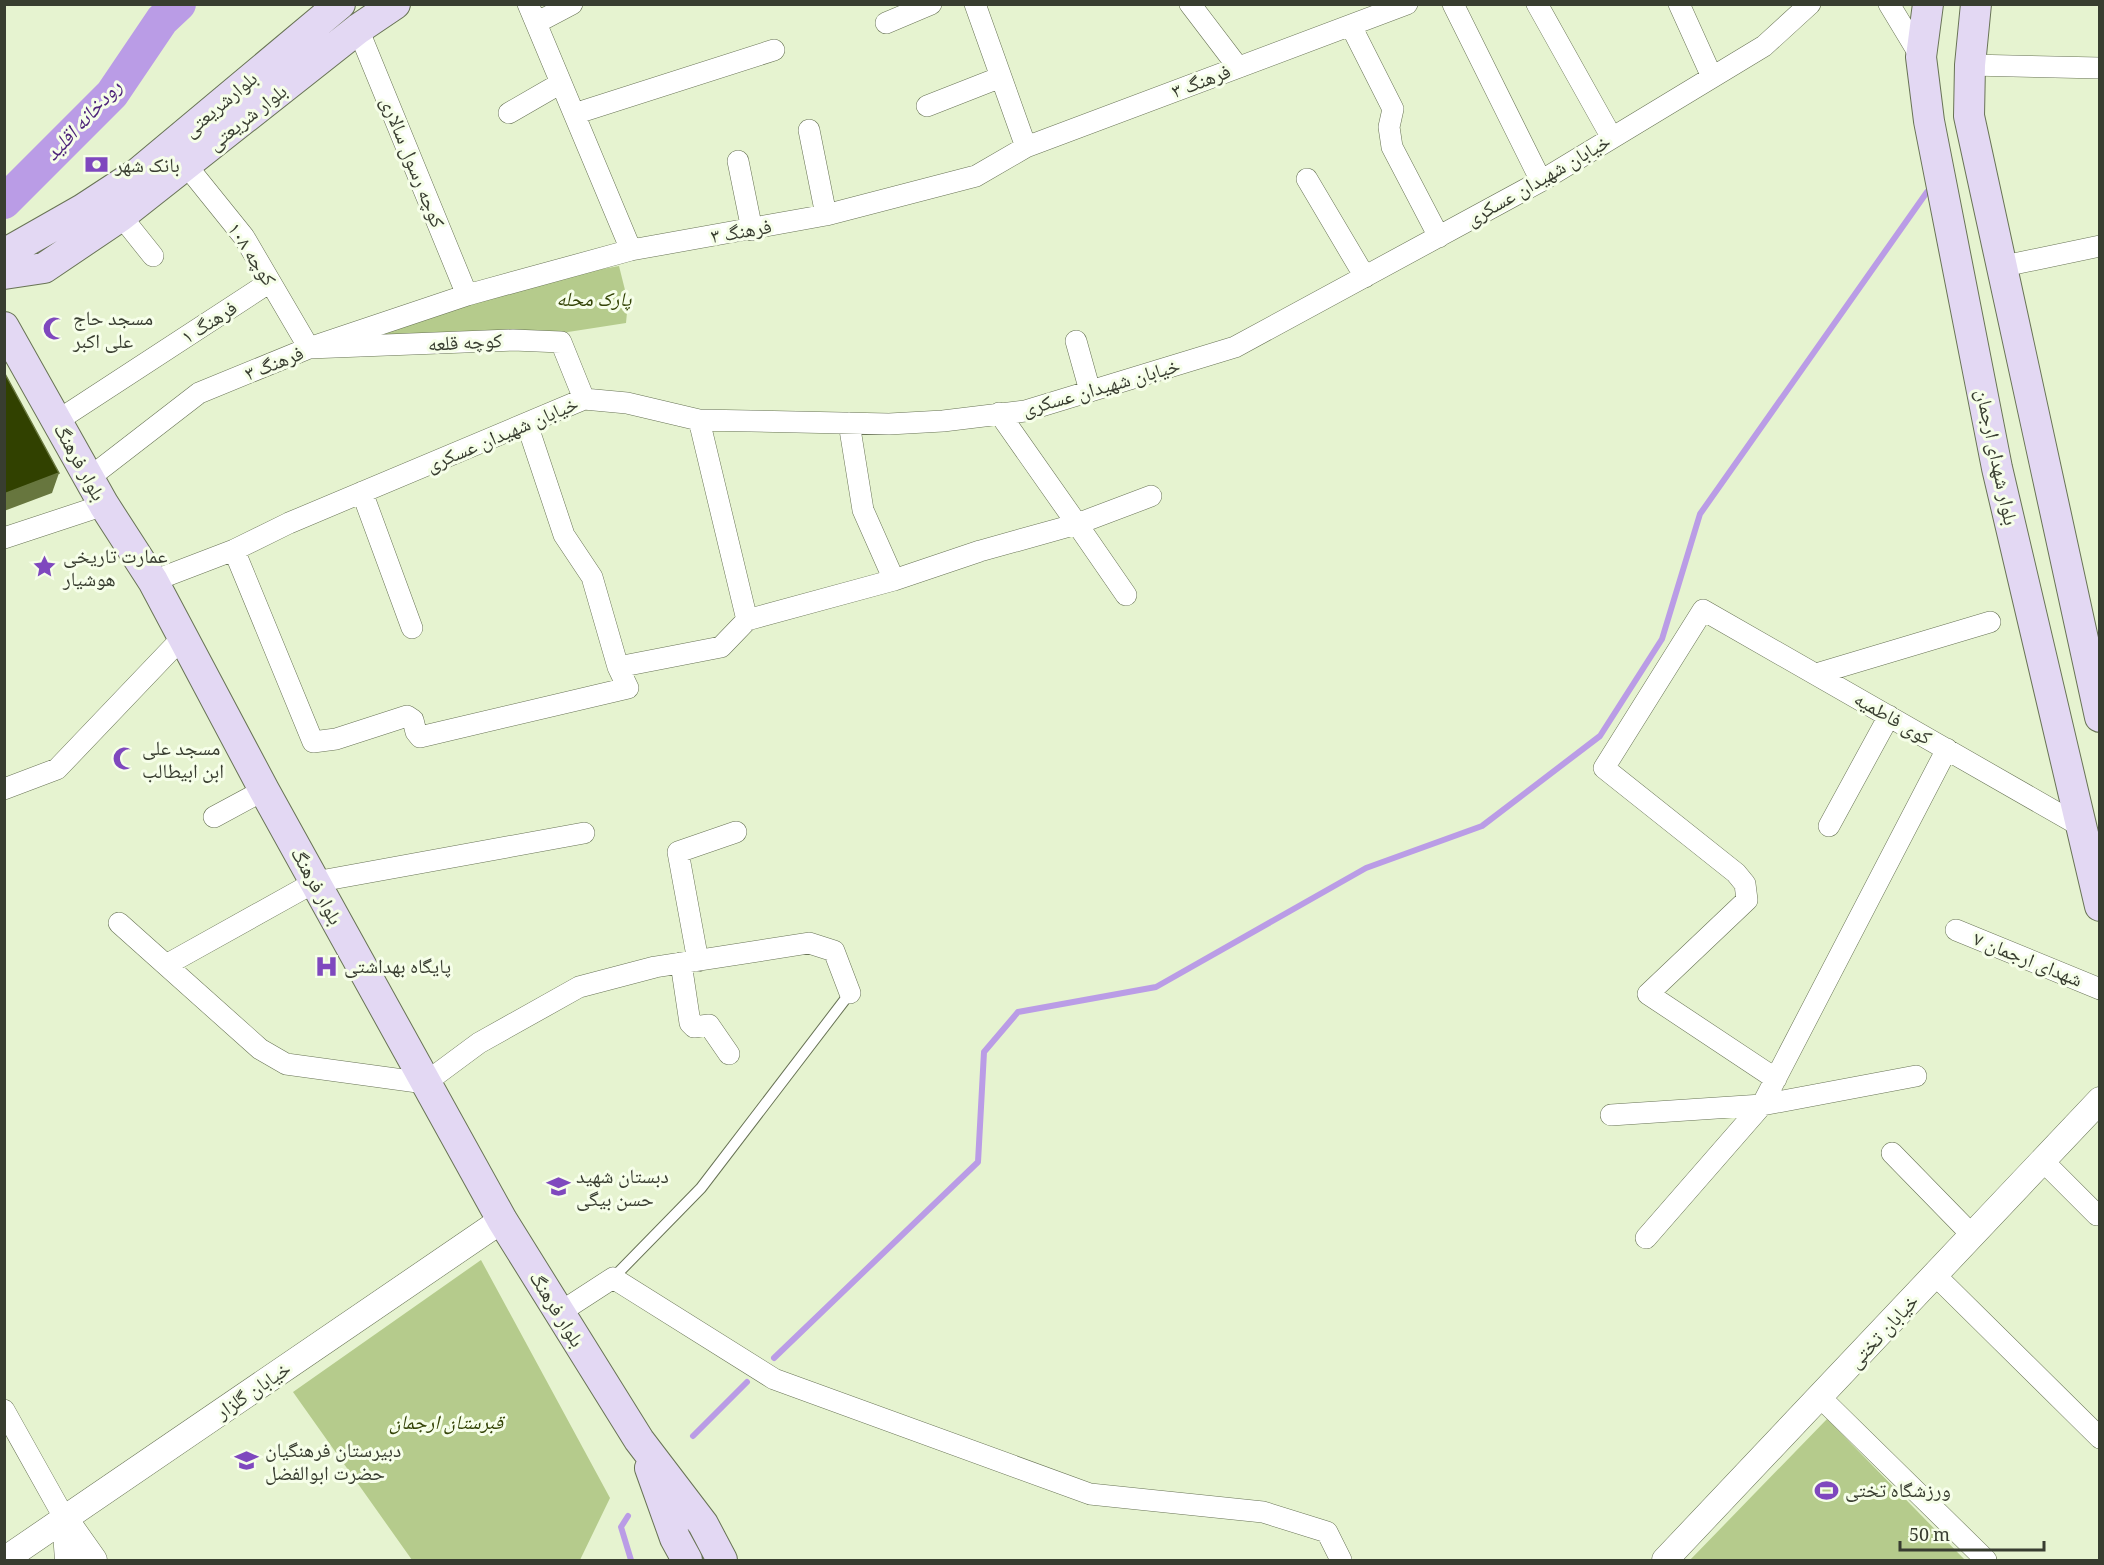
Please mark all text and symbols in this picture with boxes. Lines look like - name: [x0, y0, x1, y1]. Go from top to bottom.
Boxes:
- street label: فرهنگ ۳: [1167, 57, 1237, 111]
- street label: بلوارشریعتی: [177, 64, 267, 148]
- water label: رودخانه اقلید: [37, 73, 132, 171]
- street label: بلوار شریعتی: [201, 77, 296, 162]
- street label: کوچه رسول سالاری: [368, 92, 452, 234]
- street label: خیابان شهیدان عسکری: [1460, 127, 1619, 238]
- place label: بانک شهر: [114, 151, 180, 185]
- bank icon: بانک شهر: [84, 152, 110, 178]
- street label: فرهنگ ۳: [708, 212, 775, 256]
- street label: کوچه ۱۰۸: [216, 217, 283, 295]
- park label: پارک محله: [557, 285, 632, 319]
- street label: فرهنگ ۱: [176, 294, 246, 355]
- place label: مسجد حاج علی اکبر: [72, 304, 153, 361]
- mosque icon: مسجد حاج علی اکبر: [42, 316, 68, 342]
- street label: کوچه قلعه: [427, 326, 503, 364]
- street label: فرهنگ ۳: [240, 339, 310, 393]
- street label: خیابان شهیدان عسکری: [1019, 351, 1185, 429]
- street label: بلوار شهدای ارجمان: [1963, 386, 2025, 529]
- street label: خیابان شهیدان عسکری: [421, 389, 585, 484]
- street label: بلوار فرهنگ: [42, 418, 113, 509]
- place label: عمارت تاریخی هوشیار: [62, 542, 168, 599]
- place icon: عمارت تاریخی هوشیار: [32, 554, 58, 580]
- street label: کوی فاطمیه: [1846, 684, 1937, 757]
- place label: مسجد علی ابن ابیطالب: [142, 734, 224, 791]
- mosque icon: مسجد علی ابن ابیطالب: [111, 746, 137, 772]
- street label: بلوار فرهنگ: [279, 842, 350, 933]
- street label: شهدای ارجمان ۷: [1967, 924, 2087, 999]
- place label: پایگاه بهداشتی: [344, 952, 451, 986]
- hospital icon: پایگاه بهداشتی: [313, 953, 339, 979]
- place label: دبستان شهید حسن بیگی: [576, 1162, 669, 1219]
- school or university icon: دبستان شهید حسن بیگی: [545, 1174, 571, 1200]
- street label: بلوار فرهنگ: [518, 1266, 591, 1356]
- street label: خیابان تختی: [1841, 1287, 1929, 1379]
- street label: خیابان گلزار: [209, 1354, 300, 1431]
- park label: قبرستان ارجمان: [389, 1408, 506, 1442]
- place label: دبیرستان فرهنگیان حضرت ابوالفضل: [265, 1436, 401, 1493]
- school or university icon: دبیرستان فرهنگیان حضرت ابوالفضل: [234, 1448, 260, 1474]
- place label: ورزشگاه تختی: [1845, 1476, 1951, 1510]
- sports icon: ورزشگاه تختی: [1814, 1477, 1840, 1503]
- scale bar: [1900, 1514, 2044, 1552]
- text: 50 m: [1909, 1522, 1950, 1552]

